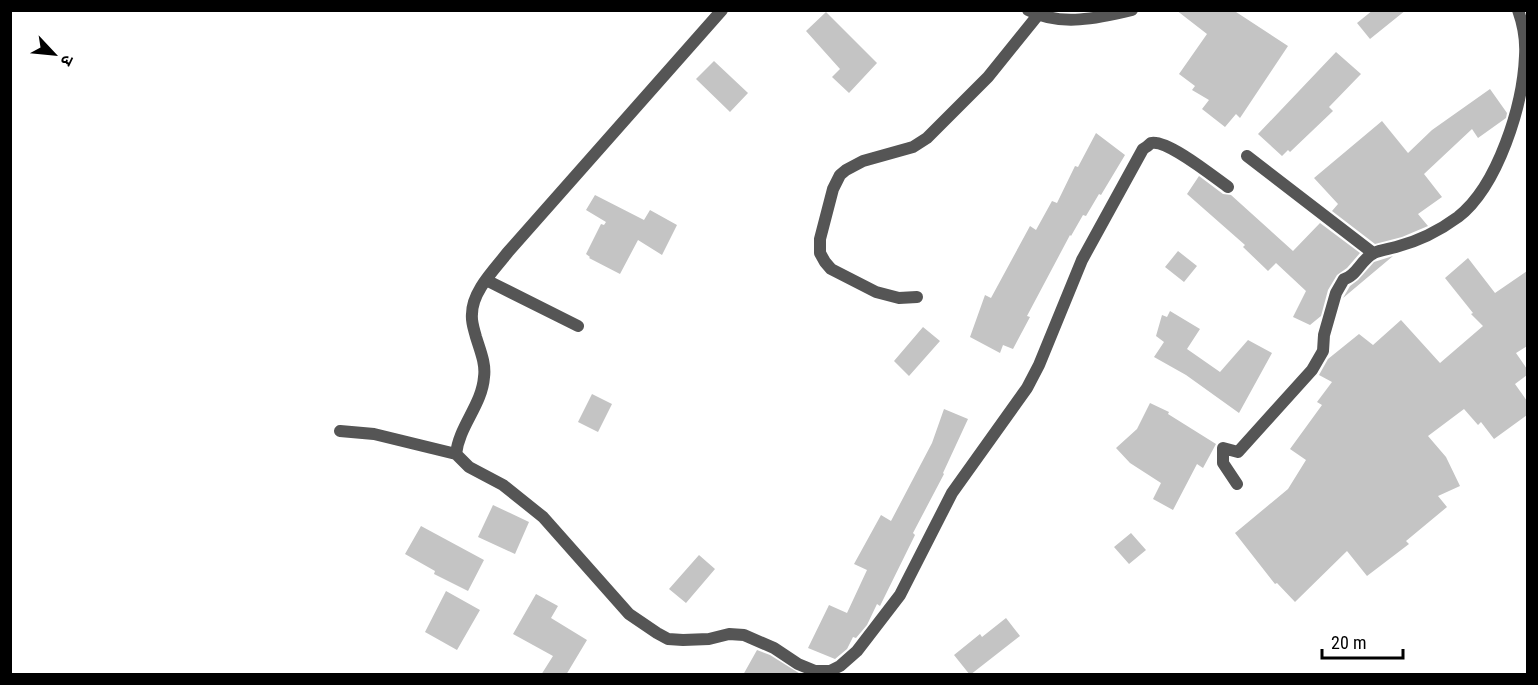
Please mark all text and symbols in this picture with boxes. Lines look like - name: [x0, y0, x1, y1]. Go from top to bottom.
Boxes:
- north arrow: [24, 24, 84, 84]
- text: उ: [56, 52, 78, 69]
- scale bar: [1322, 622, 1403, 660]
- text: 20 m: [1331, 632, 1366, 653]

